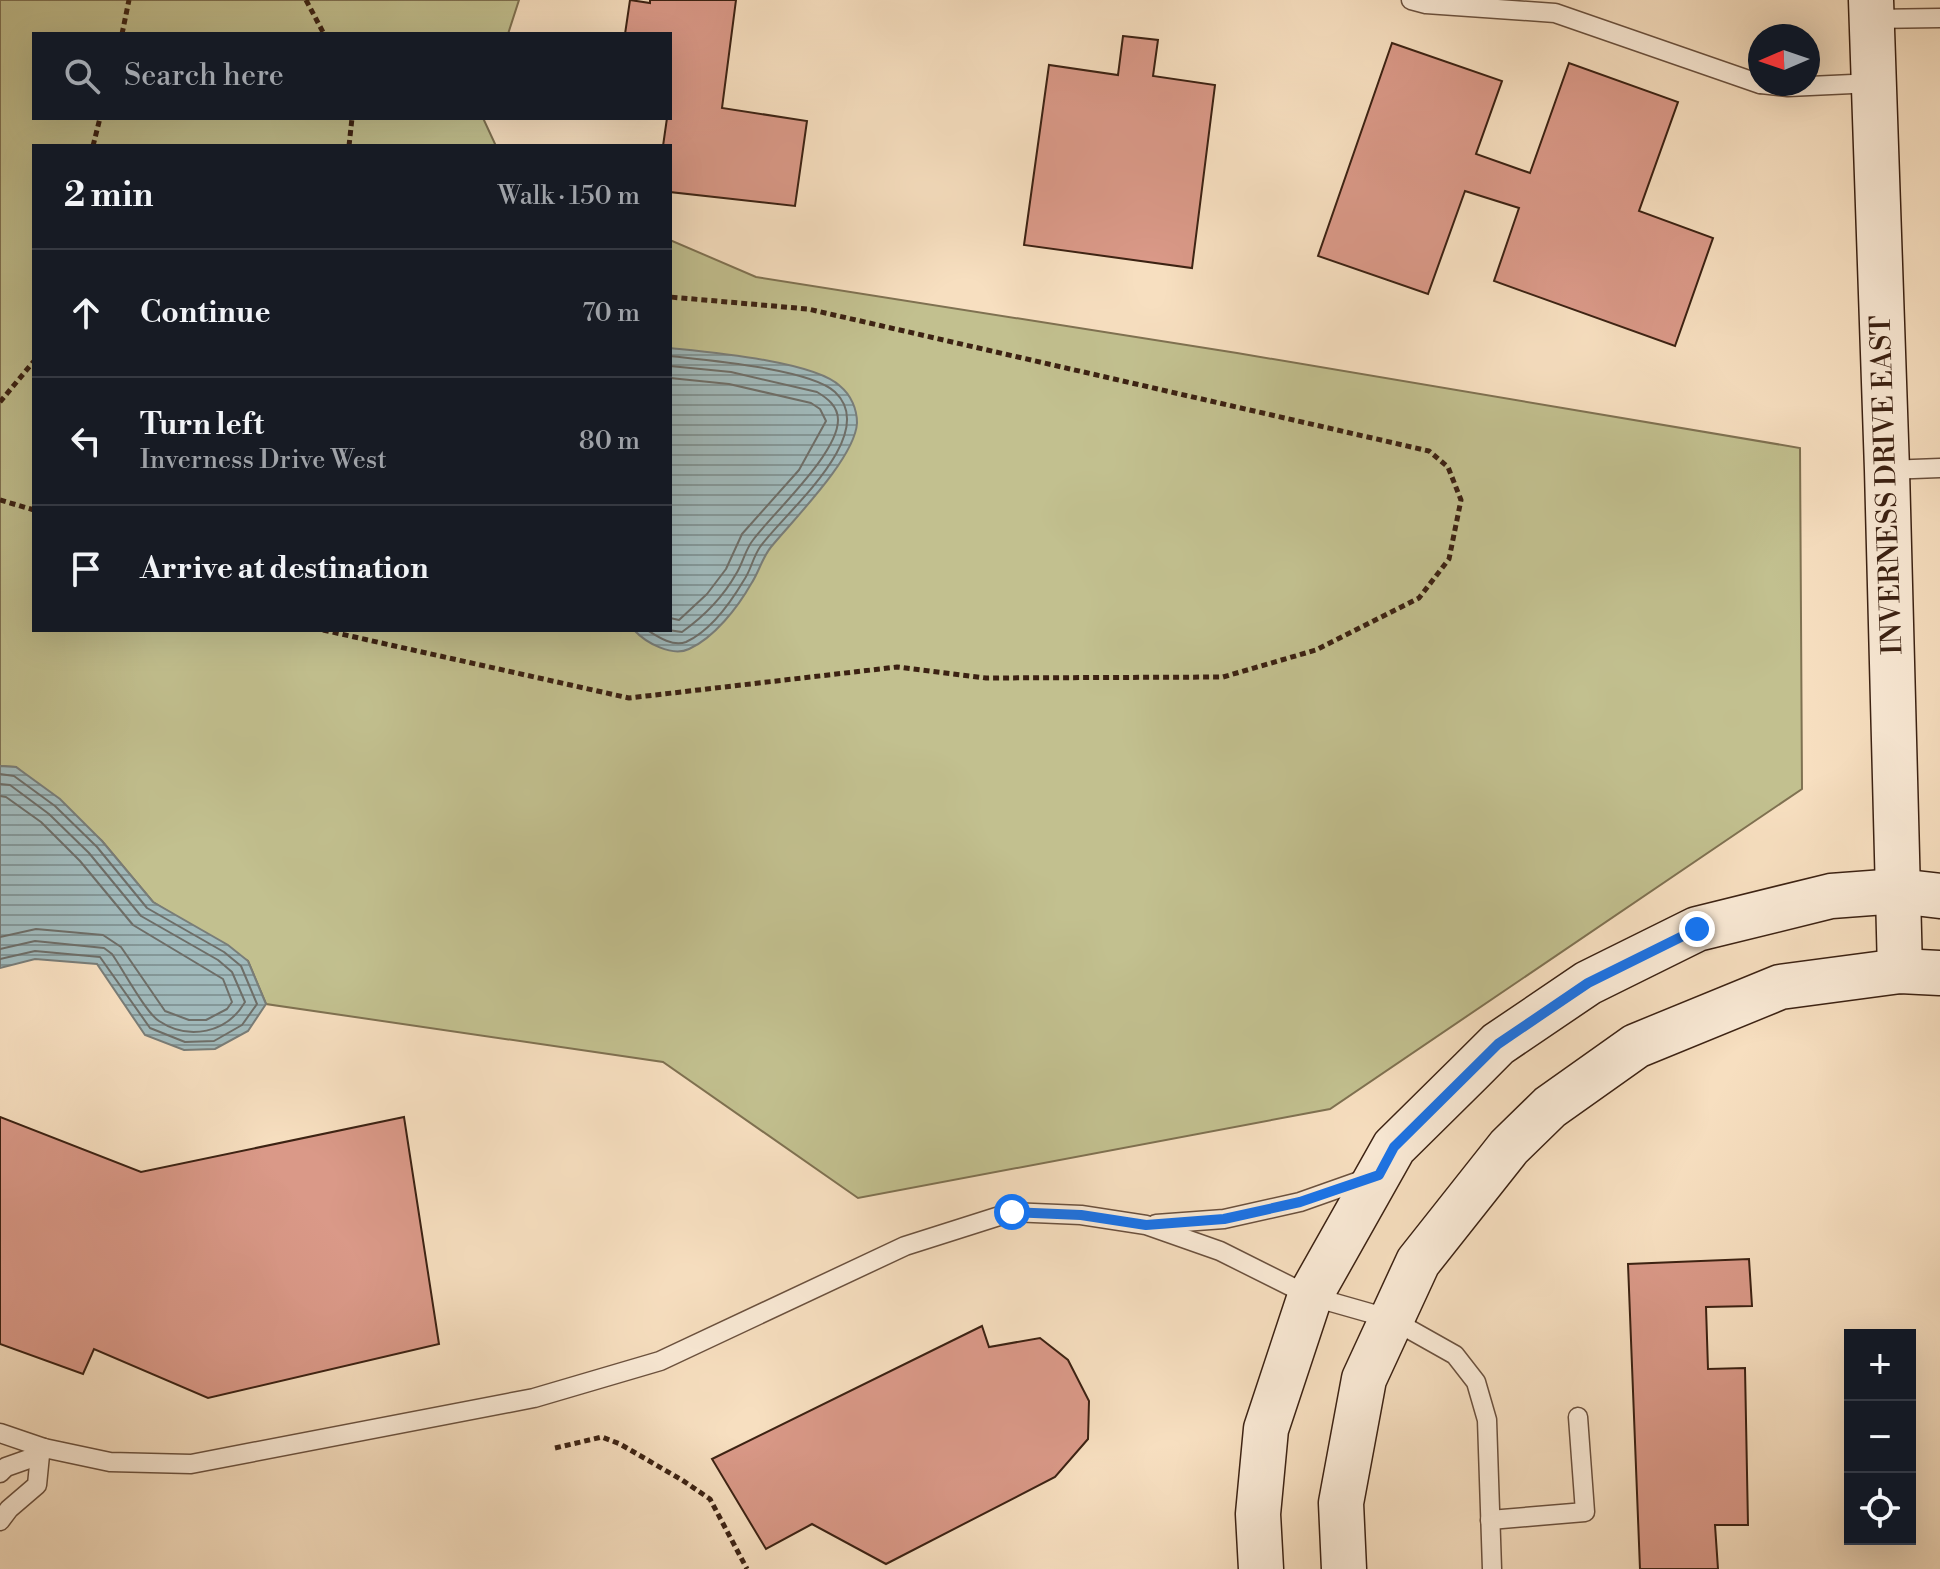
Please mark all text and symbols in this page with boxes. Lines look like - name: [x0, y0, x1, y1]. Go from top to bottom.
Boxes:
- north arrow: [1748, 24, 1820, 96]
- search box: [32, 32, 672, 120]
- icon: search: [60, 54, 104, 98]
- text: Search here: [124, 57, 284, 95]
- text: 2 min: [64, 175, 153, 217]
- text: Walk · 150 m: [498, 180, 640, 212]
- icon: ahead: [64, 291, 108, 335]
- text: Continue: [140, 294, 271, 332]
- text: 70 m: [582, 297, 640, 329]
- street label: INVERNESS DRIVE EAST: [1864, 315, 1910, 655]
- text: Turn left: [140, 406, 264, 444]
- icon: left: [64, 419, 108, 463]
- text: 80 m: [579, 425, 640, 457]
- text: Inverness Drive West: [140, 444, 387, 476]
- icon: arrive: [64, 547, 108, 591]
- text: Arrive at destination: [140, 550, 429, 588]
- route end: [1679, 911, 1715, 947]
- route start: [994, 1194, 1030, 1230]
- map controls: [1844, 1329, 1916, 1545]
- button: +: [1844, 1329, 1916, 1401]
- button: −: [1844, 1401, 1916, 1473]
- button: locate: [1844, 1473, 1916, 1545]

